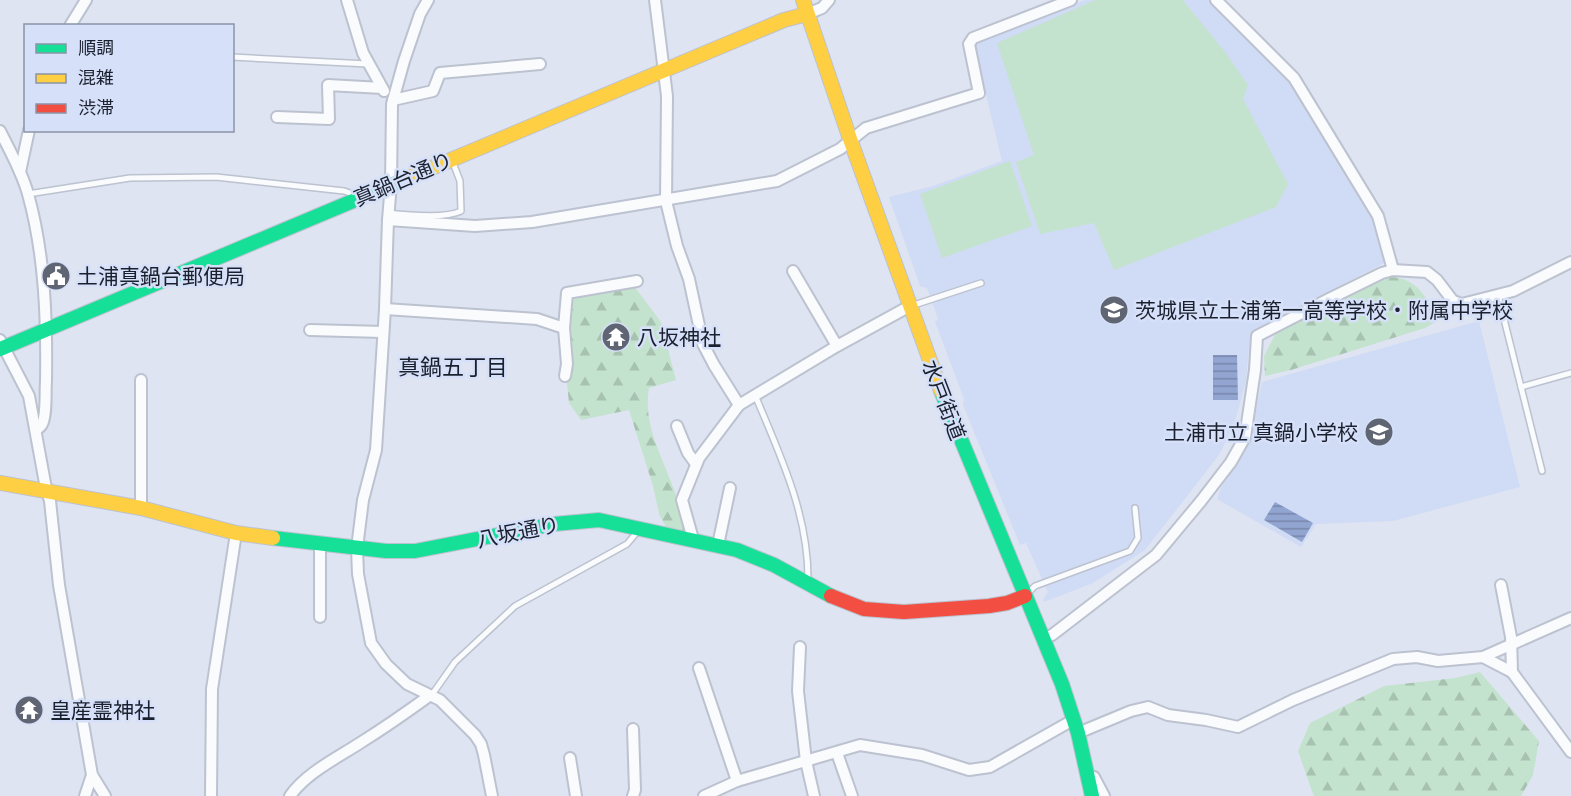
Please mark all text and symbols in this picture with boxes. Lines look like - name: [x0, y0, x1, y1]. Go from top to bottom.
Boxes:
- legend: [24, 24, 234, 132]
- text: 順調: [78, 37, 114, 59]
- text: 混雑: [78, 67, 114, 89]
- text: 渋滞: [78, 97, 114, 119]
- street label: 真鍋台通り: [350, 147, 456, 211]
- public building icon: 土浦真鍋台郵便局: [40, 260, 72, 292]
- place label: 土浦真鍋台郵便局: [77, 264, 245, 289]
- school or university icon: 茨城県立土浦第一高等学校・附属中学校: [1098, 294, 1130, 326]
- place label: 茨城県立土浦第一高等学校・附属中学校: [1135, 298, 1513, 323]
- temple icon: 八坂神社: [600, 321, 632, 353]
- place label: 八坂神社: [637, 325, 721, 350]
- district label: 真鍋五丁目: [398, 354, 508, 381]
- street label: 水戸街道: [917, 356, 971, 444]
- school or university icon: 土浦市立 真鍋小学校: [1363, 416, 1395, 448]
- place label: 土浦市立 真鍋小学校: [1164, 420, 1358, 445]
- street label: 八坂通り: [474, 512, 562, 552]
- temple icon: 皇産霊神社: [13, 694, 45, 726]
- place label: 皇産霊神社: [50, 698, 155, 723]

